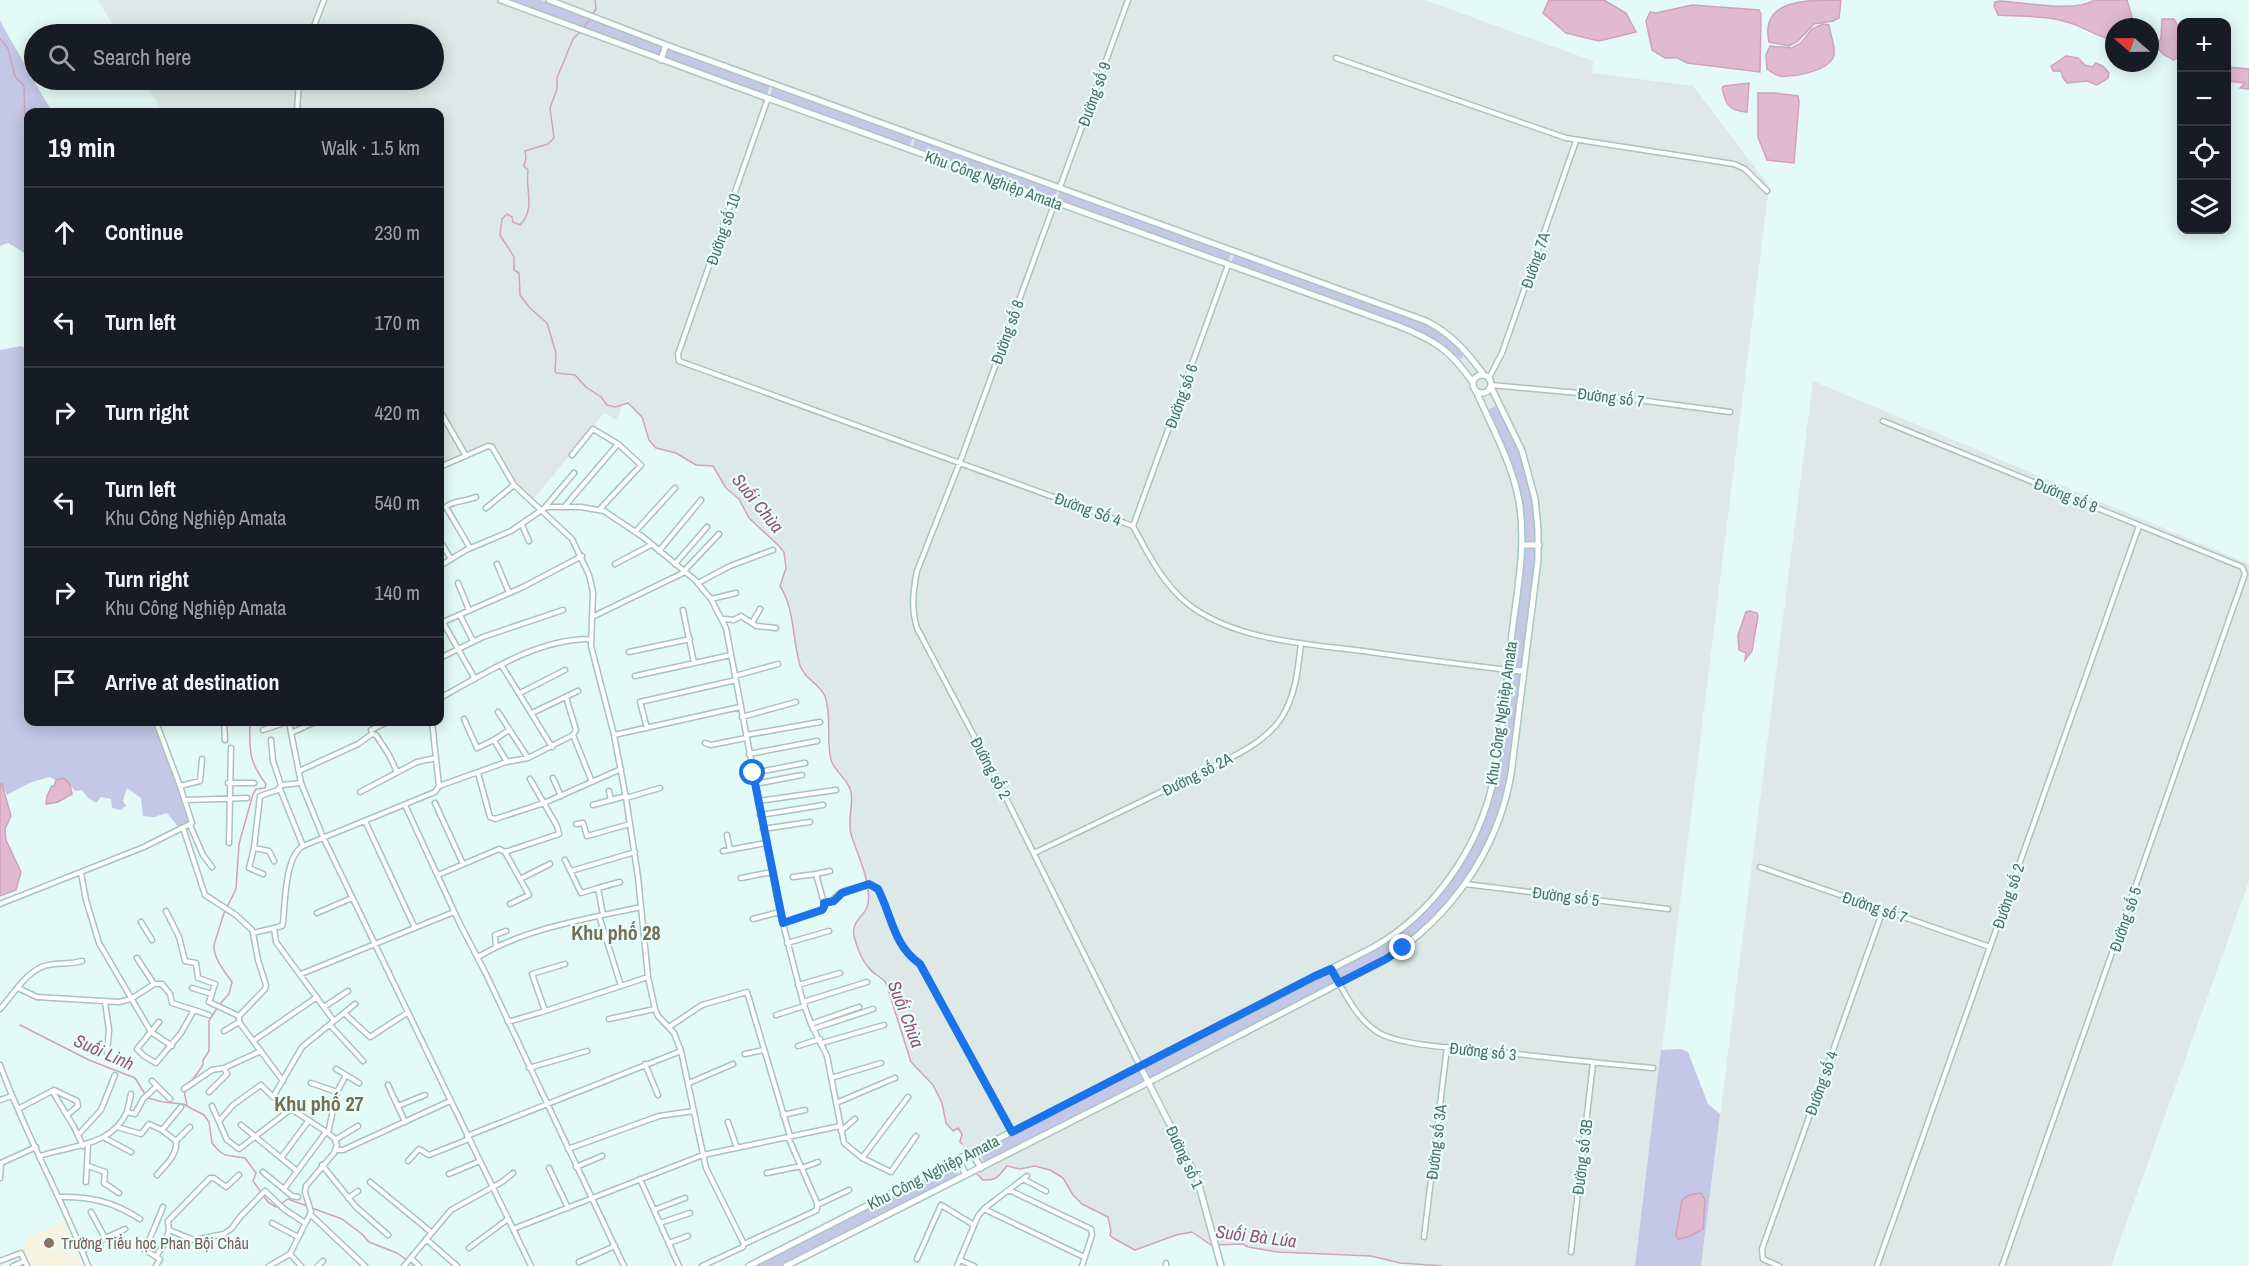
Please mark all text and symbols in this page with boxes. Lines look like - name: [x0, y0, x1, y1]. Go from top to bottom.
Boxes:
- north arrow: [2105, 18, 2159, 72]
- map controls: [2177, 18, 2231, 234]
- button: +: [2177, 18, 2231, 72]
- search box: [24, 24, 444, 90]
- icon: search: [45, 41, 78, 74]
- text: Search here: [93, 42, 191, 72]
- street label: Đường số 9: [1072, 59, 1116, 129]
- button: −: [2177, 72, 2231, 126]
- button: locate: [2177, 126, 2231, 180]
- text: 19 min: [48, 130, 116, 165]
- text: Walk · 1.5 km: [321, 134, 420, 161]
- street label: Khu Công Nghiệp Amata: [922, 145, 1067, 215]
- button: layers: [2177, 180, 2231, 234]
- street label: Đường số 10: [700, 190, 746, 268]
- icon: ahead: [48, 216, 81, 249]
- text: Continue: [105, 217, 183, 247]
- text: 230 m: [374, 219, 420, 246]
- street label: Đường 7A: [1515, 229, 1555, 291]
- street label: Đường số 8: [985, 297, 1029, 367]
- icon: left: [48, 306, 81, 339]
- text: Turn left: [105, 307, 176, 337]
- text: 170 m: [374, 309, 420, 336]
- street label: Đường số 6: [1159, 361, 1203, 431]
- street label: Đường số 7: [1576, 382, 1646, 412]
- icon: right: [48, 396, 81, 429]
- text: Turn right: [105, 397, 189, 427]
- text: 420 m: [374, 399, 420, 426]
- water label: Suối Chùa: [726, 468, 790, 538]
- street label: Đường số 8: [2031, 472, 2101, 518]
- text: Turn left: [105, 474, 176, 504]
- icon: left: [48, 486, 81, 519]
- street label: Đường Số 4: [1052, 487, 1124, 531]
- text: 540 m: [374, 489, 420, 516]
- text: Khu Công Nghiệp Amata: [105, 504, 286, 531]
- text: Turn right: [105, 564, 189, 594]
- icon: right: [48, 576, 81, 609]
- text: 140 m: [374, 579, 420, 606]
- text: Khu Công Nghiệp Amata: [105, 594, 286, 621]
- street label: Khu Công Nghiệp Amata: [1480, 639, 1522, 786]
- icon: arrive: [48, 666, 81, 699]
- text: Arrive at destination: [105, 667, 279, 697]
- street label: Đường số 2: [966, 733, 1016, 803]
- street label: Đường số 2A: [1158, 747, 1236, 801]
- route start: [739, 759, 765, 785]
- street label: Đường số 2: [1987, 861, 2029, 931]
- street label: Đường số 5: [1531, 881, 1601, 911]
- street label: Đường số 5: [2104, 884, 2146, 954]
- street label: Đường số 7: [1840, 886, 1910, 928]
- district label: Khu phố 28: [571, 919, 661, 946]
- route end: [1389, 934, 1415, 960]
- water label: Suối Chùa: [882, 977, 930, 1051]
- water label: Suối Linh: [70, 1028, 138, 1076]
- street label: Đường số 3: [1448, 1037, 1518, 1065]
- street label: Đường số 4: [1799, 1048, 1843, 1118]
- district label: Khu phố 27: [274, 1090, 364, 1117]
- street label: Đường số 3A: [1420, 1103, 1452, 1181]
- street label: Đường số 3B: [1566, 1118, 1598, 1196]
- street label: Đường số 1: [1161, 1122, 1209, 1193]
- street label: Khu Công Nghiệp Amata: [863, 1129, 1003, 1215]
- water label: Suối Bà Lúa: [1214, 1219, 1298, 1253]
- place label: Trường Tiểu học Phan Bội Châu: [61, 1232, 249, 1254]
- marker: Trường Tiểu học Phan Bội Châu: [42, 1236, 56, 1250]

